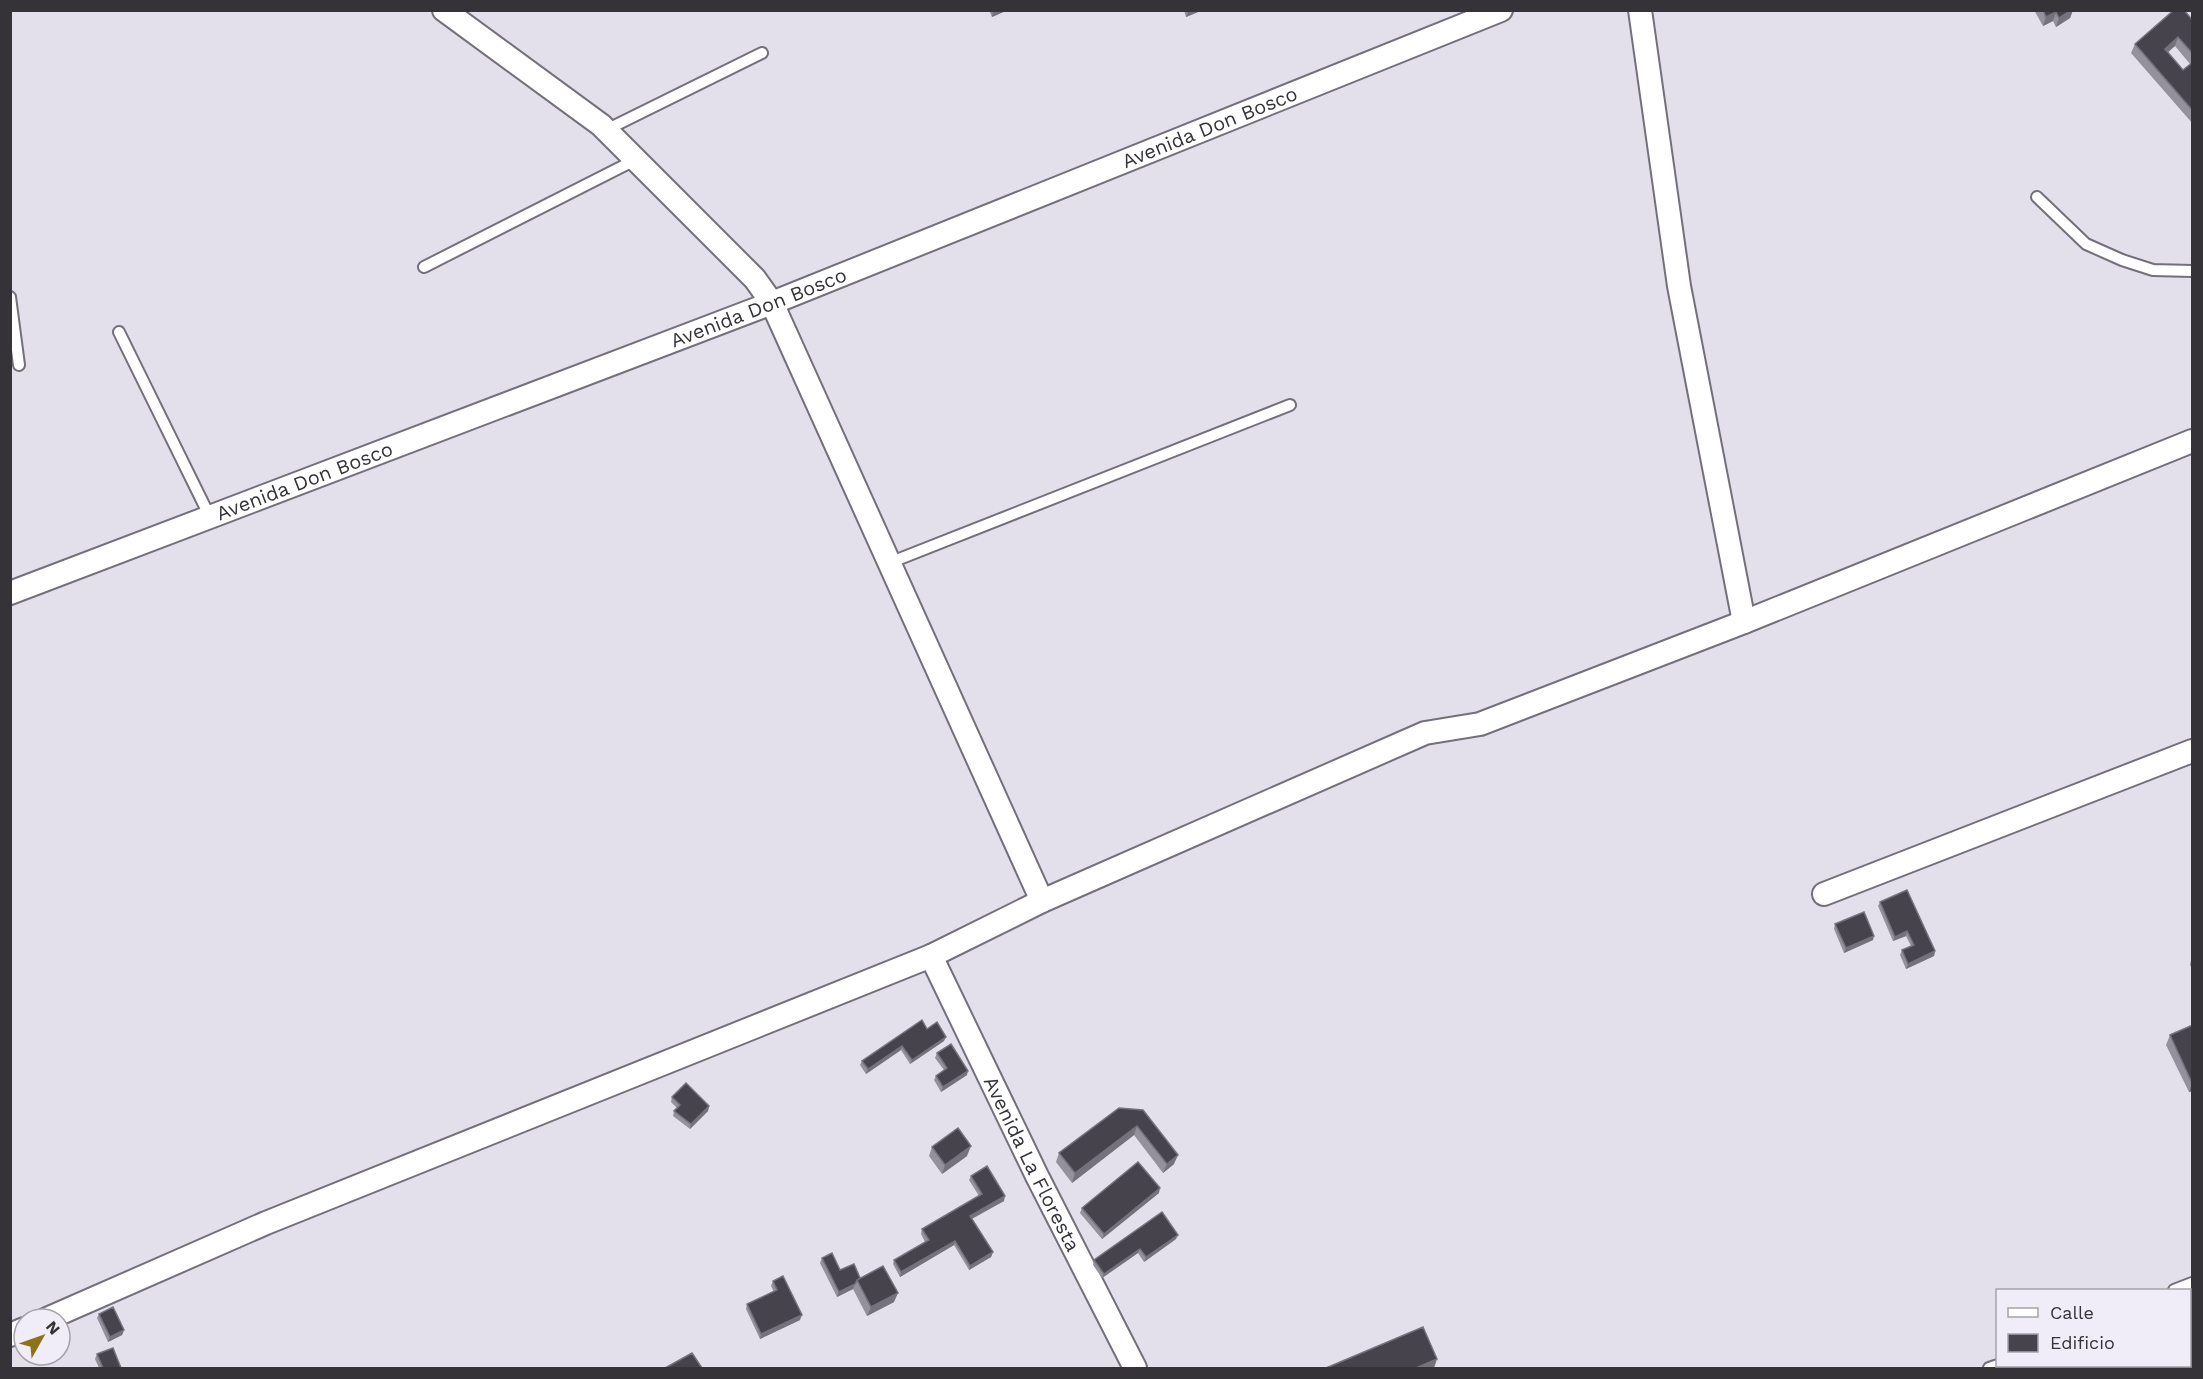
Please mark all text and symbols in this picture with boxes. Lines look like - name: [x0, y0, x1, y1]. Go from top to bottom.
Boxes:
- street label: Avenida Don Bosco: [1118, 81, 1301, 173]
- street label: Avenida Don Bosco: [667, 262, 850, 353]
- street label: Avenida Don Bosco: [213, 436, 396, 525]
- street label: Avenida La Floresta: [979, 1072, 1085, 1255]
- legend: [1996, 1289, 2191, 1367]
- text: Calle: [2050, 1302, 2094, 1323]
- north arrow: [12, 1307, 72, 1367]
- text: N: [42, 1317, 64, 1338]
- text: Edificio: [2050, 1332, 2115, 1353]

